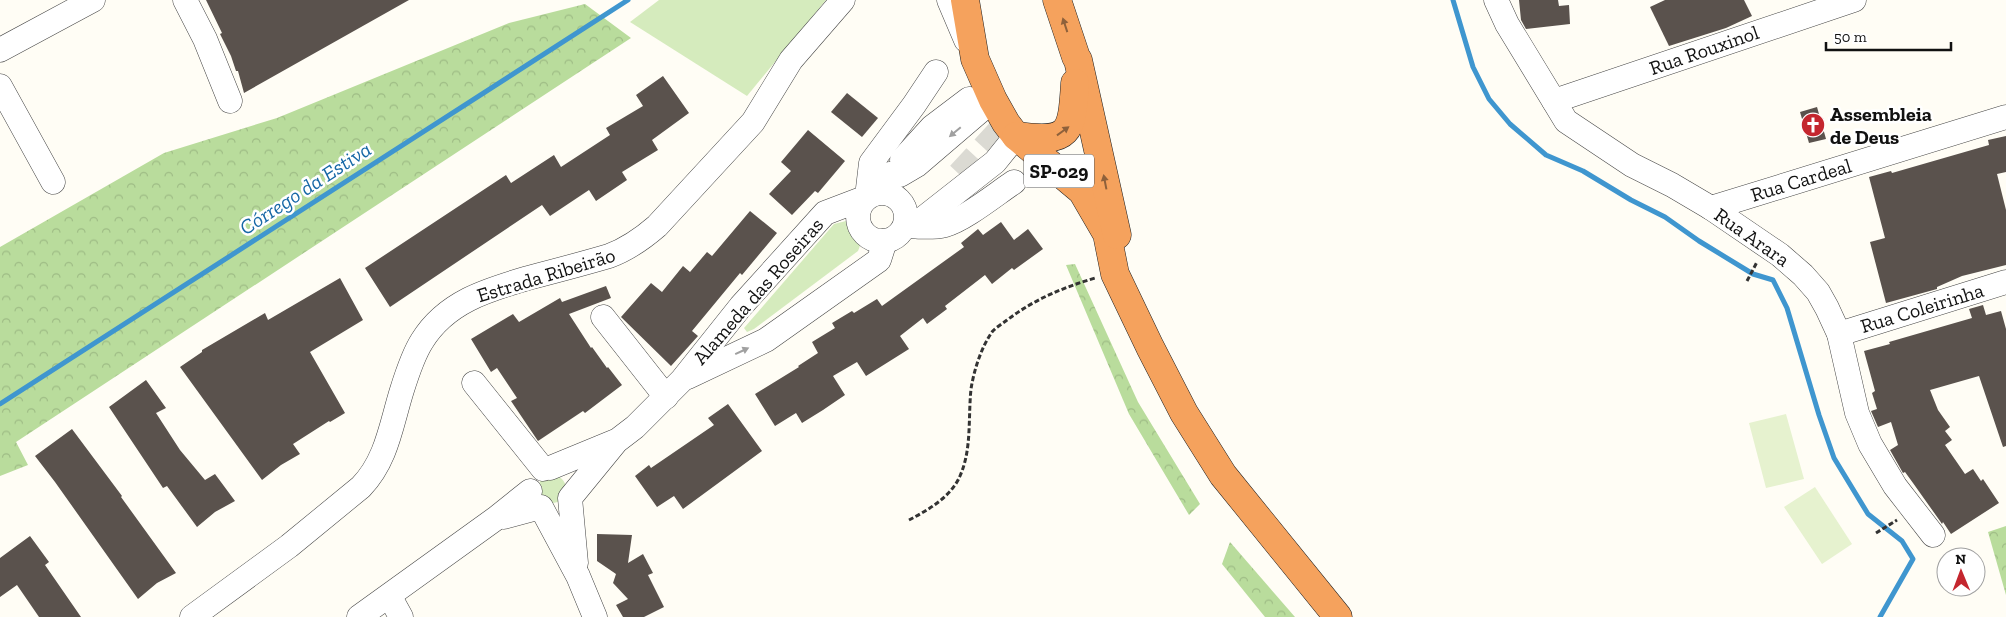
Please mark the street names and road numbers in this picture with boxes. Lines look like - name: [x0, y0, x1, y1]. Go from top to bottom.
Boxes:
- street label: Rua Rouxinol: [1646, 20, 1762, 80]
- street label: Rua Cardeal: [1748, 153, 1854, 207]
- road number: SP-029: [1024, 154, 1094, 188]
- street label: Rua Arara: [1710, 202, 1794, 272]
- street label: Alameda das Roseiras: [688, 213, 828, 369]
- street label: Estrada Ribeirão: [474, 243, 618, 307]
- street label: Rua Coleirinha: [1857, 278, 1987, 338]

